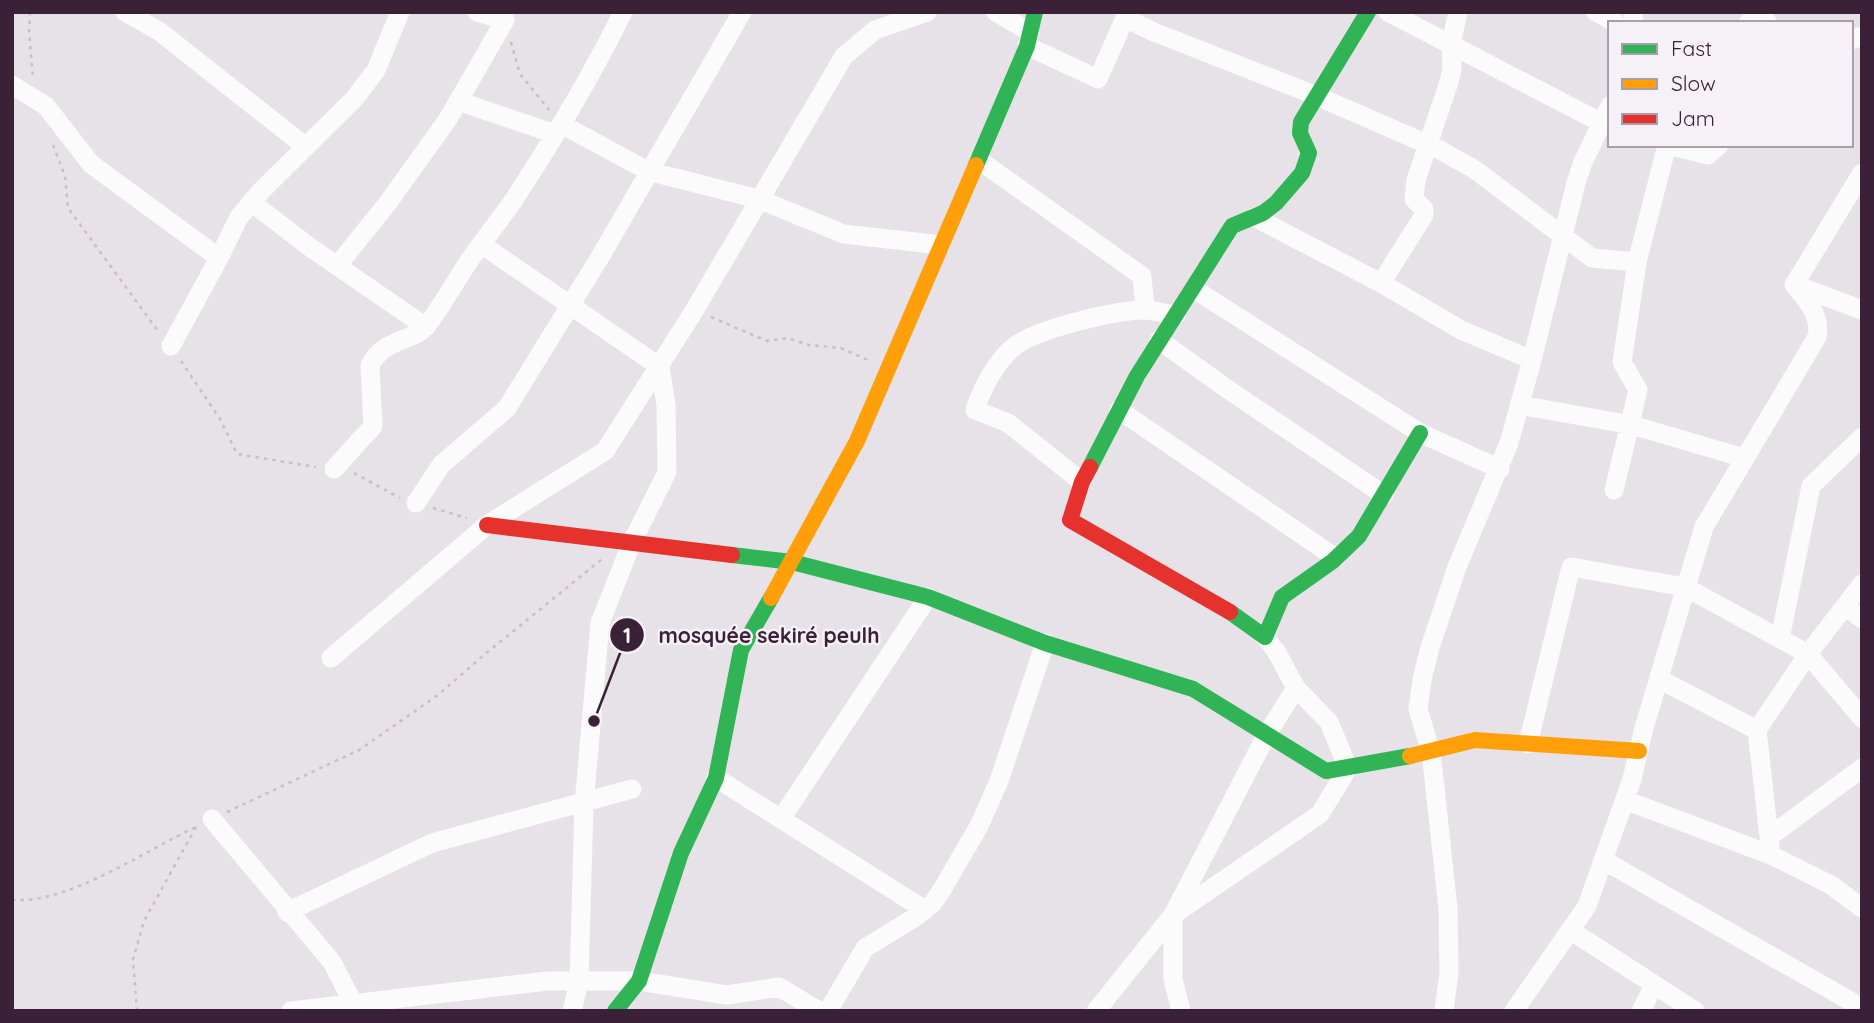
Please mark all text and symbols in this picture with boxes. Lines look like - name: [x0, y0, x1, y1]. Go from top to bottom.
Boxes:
- legend: [1608, 21, 1853, 147]
- text: Fast: [1671, 35, 1712, 61]
- text: Slow: [1671, 70, 1716, 96]
- text: Jam: [1671, 105, 1715, 131]
- callout: mosquée sekiré peulh: [609, 614, 893, 656]
- text: 1: [623, 622, 631, 648]
- text: mosquée sekiré peulh: [659, 622, 879, 648]

